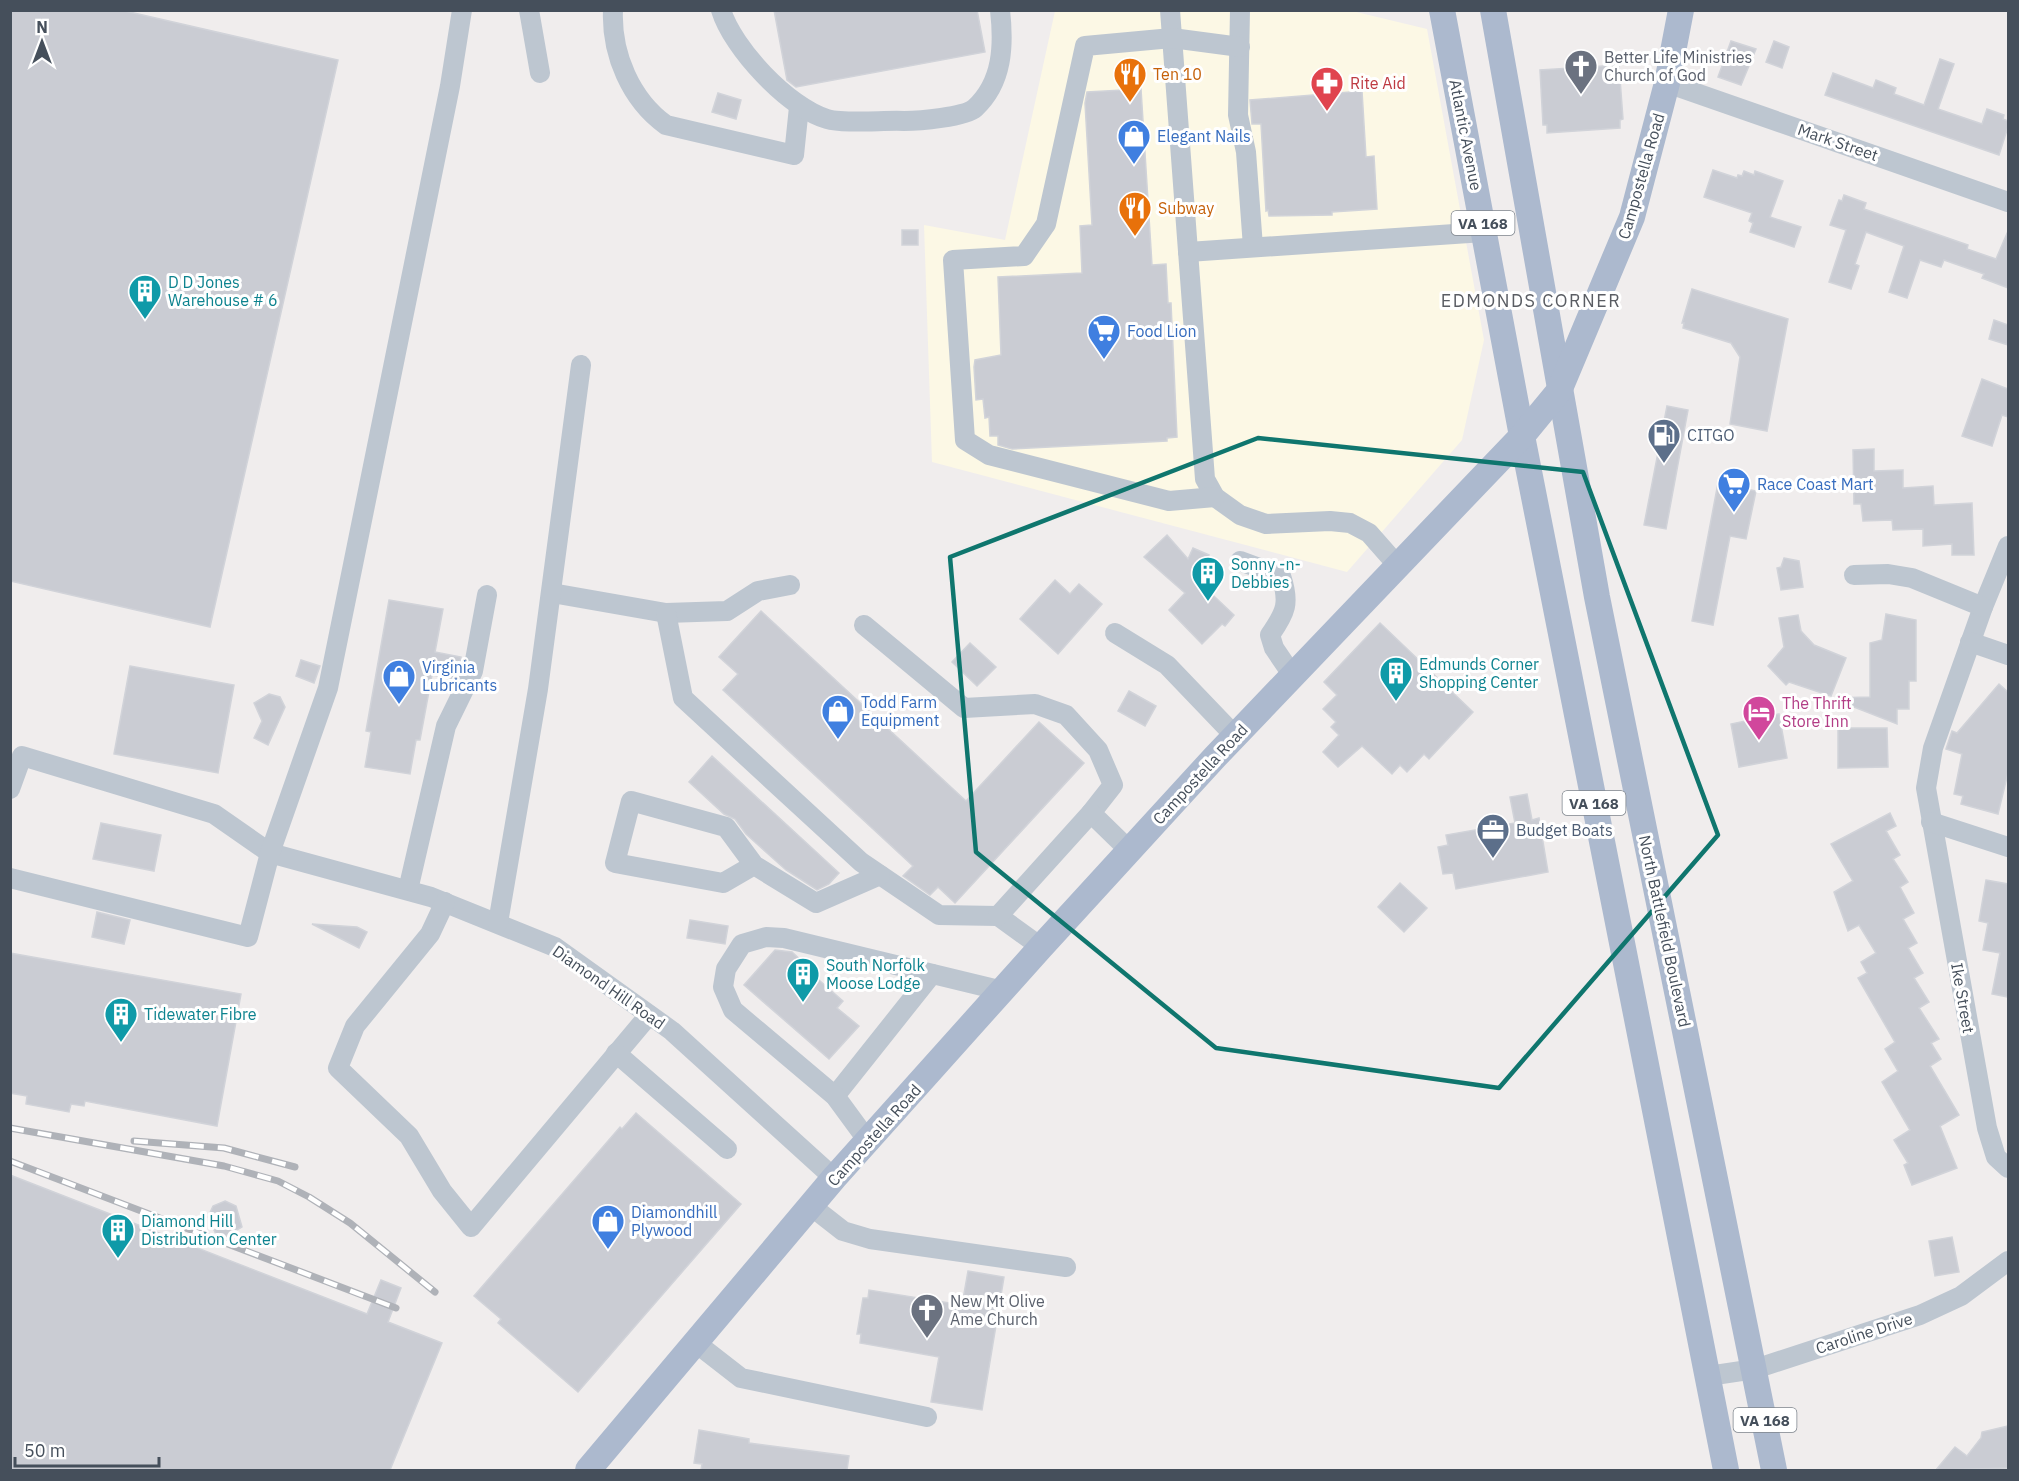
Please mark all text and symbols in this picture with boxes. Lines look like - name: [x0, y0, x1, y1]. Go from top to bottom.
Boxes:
- north arrow: [12, 12, 72, 72]
- text: N: [36, 17, 48, 37]
- place label: Better Life Ministries Church of God: [1604, 47, 1752, 85]
- church icon: Better Life Ministries Church of God: [1563, 48, 1599, 95]
- restaurant icon: Ten 10: [1112, 56, 1148, 103]
- place label: Ten 10: [1153, 64, 1202, 84]
- pharmacy icon: Rite Aid: [1309, 65, 1345, 112]
- place label: Rite Aid: [1350, 73, 1406, 93]
- street label: Atlantic Avenue: [1445, 78, 1487, 192]
- street label: Campostella Road: [1613, 111, 1669, 241]
- shop icon: Elegant Nails: [1116, 118, 1152, 165]
- street label: Mark Street: [1795, 119, 1881, 165]
- place label: Elegant Nails: [1157, 126, 1251, 146]
- restaurant icon: Subway: [1117, 190, 1153, 237]
- place label: Subway: [1158, 198, 1214, 218]
- road number: VA 168: [1452, 211, 1514, 235]
- place label: D D Jones Warehouse # 6: [168, 272, 278, 310]
- building icon: D D Jones Warehouse # 6: [127, 273, 163, 320]
- district label: EDMONDS CORNER: [1441, 289, 1621, 312]
- supermarket icon: Food Lion: [1086, 313, 1122, 360]
- place label: Food Lion: [1127, 321, 1197, 341]
- fuel station icon: CITGO: [1646, 417, 1682, 464]
- place label: CITGO: [1687, 425, 1735, 445]
- supermarket icon: Race Coast Mart: [1716, 466, 1752, 513]
- place label: Race Coast Mart: [1757, 474, 1874, 494]
- place label: Sonny -n- Debbies: [1231, 554, 1301, 592]
- building icon: Sonny -n- Debbies: [1190, 555, 1226, 602]
- place label: Edmunds Corner Shopping Center: [1419, 654, 1539, 692]
- building icon: Edmunds Corner Shopping Center: [1378, 655, 1414, 702]
- place label: Virginia Lubricants: [422, 657, 497, 695]
- shop icon: Virginia Lubricants: [381, 658, 417, 705]
- place label: Todd Farm Equipment: [861, 692, 939, 730]
- shop icon: Todd Farm Equipment: [820, 693, 856, 740]
- place label: The Thrift Store Inn: [1782, 693, 1852, 731]
- hotel icon: The Thrift Store Inn: [1741, 694, 1777, 741]
- street label: Campostella Road: [1148, 719, 1252, 829]
- road number: VA 168: [1562, 791, 1626, 815]
- office icon: Budget Boats: [1475, 812, 1511, 859]
- place label: Budget Boats: [1516, 820, 1613, 840]
- street label: North Battlefield Boulevard: [1635, 833, 1695, 1029]
- street label: Diamond Hill Road: [549, 941, 669, 1033]
- place label: South Norfolk Moose Lodge: [826, 955, 925, 993]
- building icon: South Norfolk Moose Lodge: [785, 956, 821, 1003]
- street label: Ike Street: [1947, 961, 1979, 1035]
- building icon: Tidewater Fibre: [103, 996, 139, 1043]
- place label: Tidewater Fibre: [144, 1004, 257, 1024]
- street label: Campostella Road: [823, 1080, 925, 1190]
- place label: Diamondhill Plywood: [631, 1202, 717, 1240]
- shop icon: Diamondhill Plywood: [590, 1203, 626, 1250]
- place label: Diamond Hill Distribution Center: [141, 1211, 277, 1249]
- building icon: Diamond Hill Distribution Center: [100, 1212, 136, 1259]
- place label: New Mt Olive Ame Church: [950, 1291, 1045, 1329]
- church icon: New Mt Olive Ame Church: [909, 1292, 945, 1339]
- street label: Caroline Drive: [1813, 1308, 1915, 1358]
- road number: VA 168: [1734, 1408, 1796, 1432]
- scale bar: [15, 1430, 159, 1468]
- text: 50 m: [24, 1439, 66, 1462]

